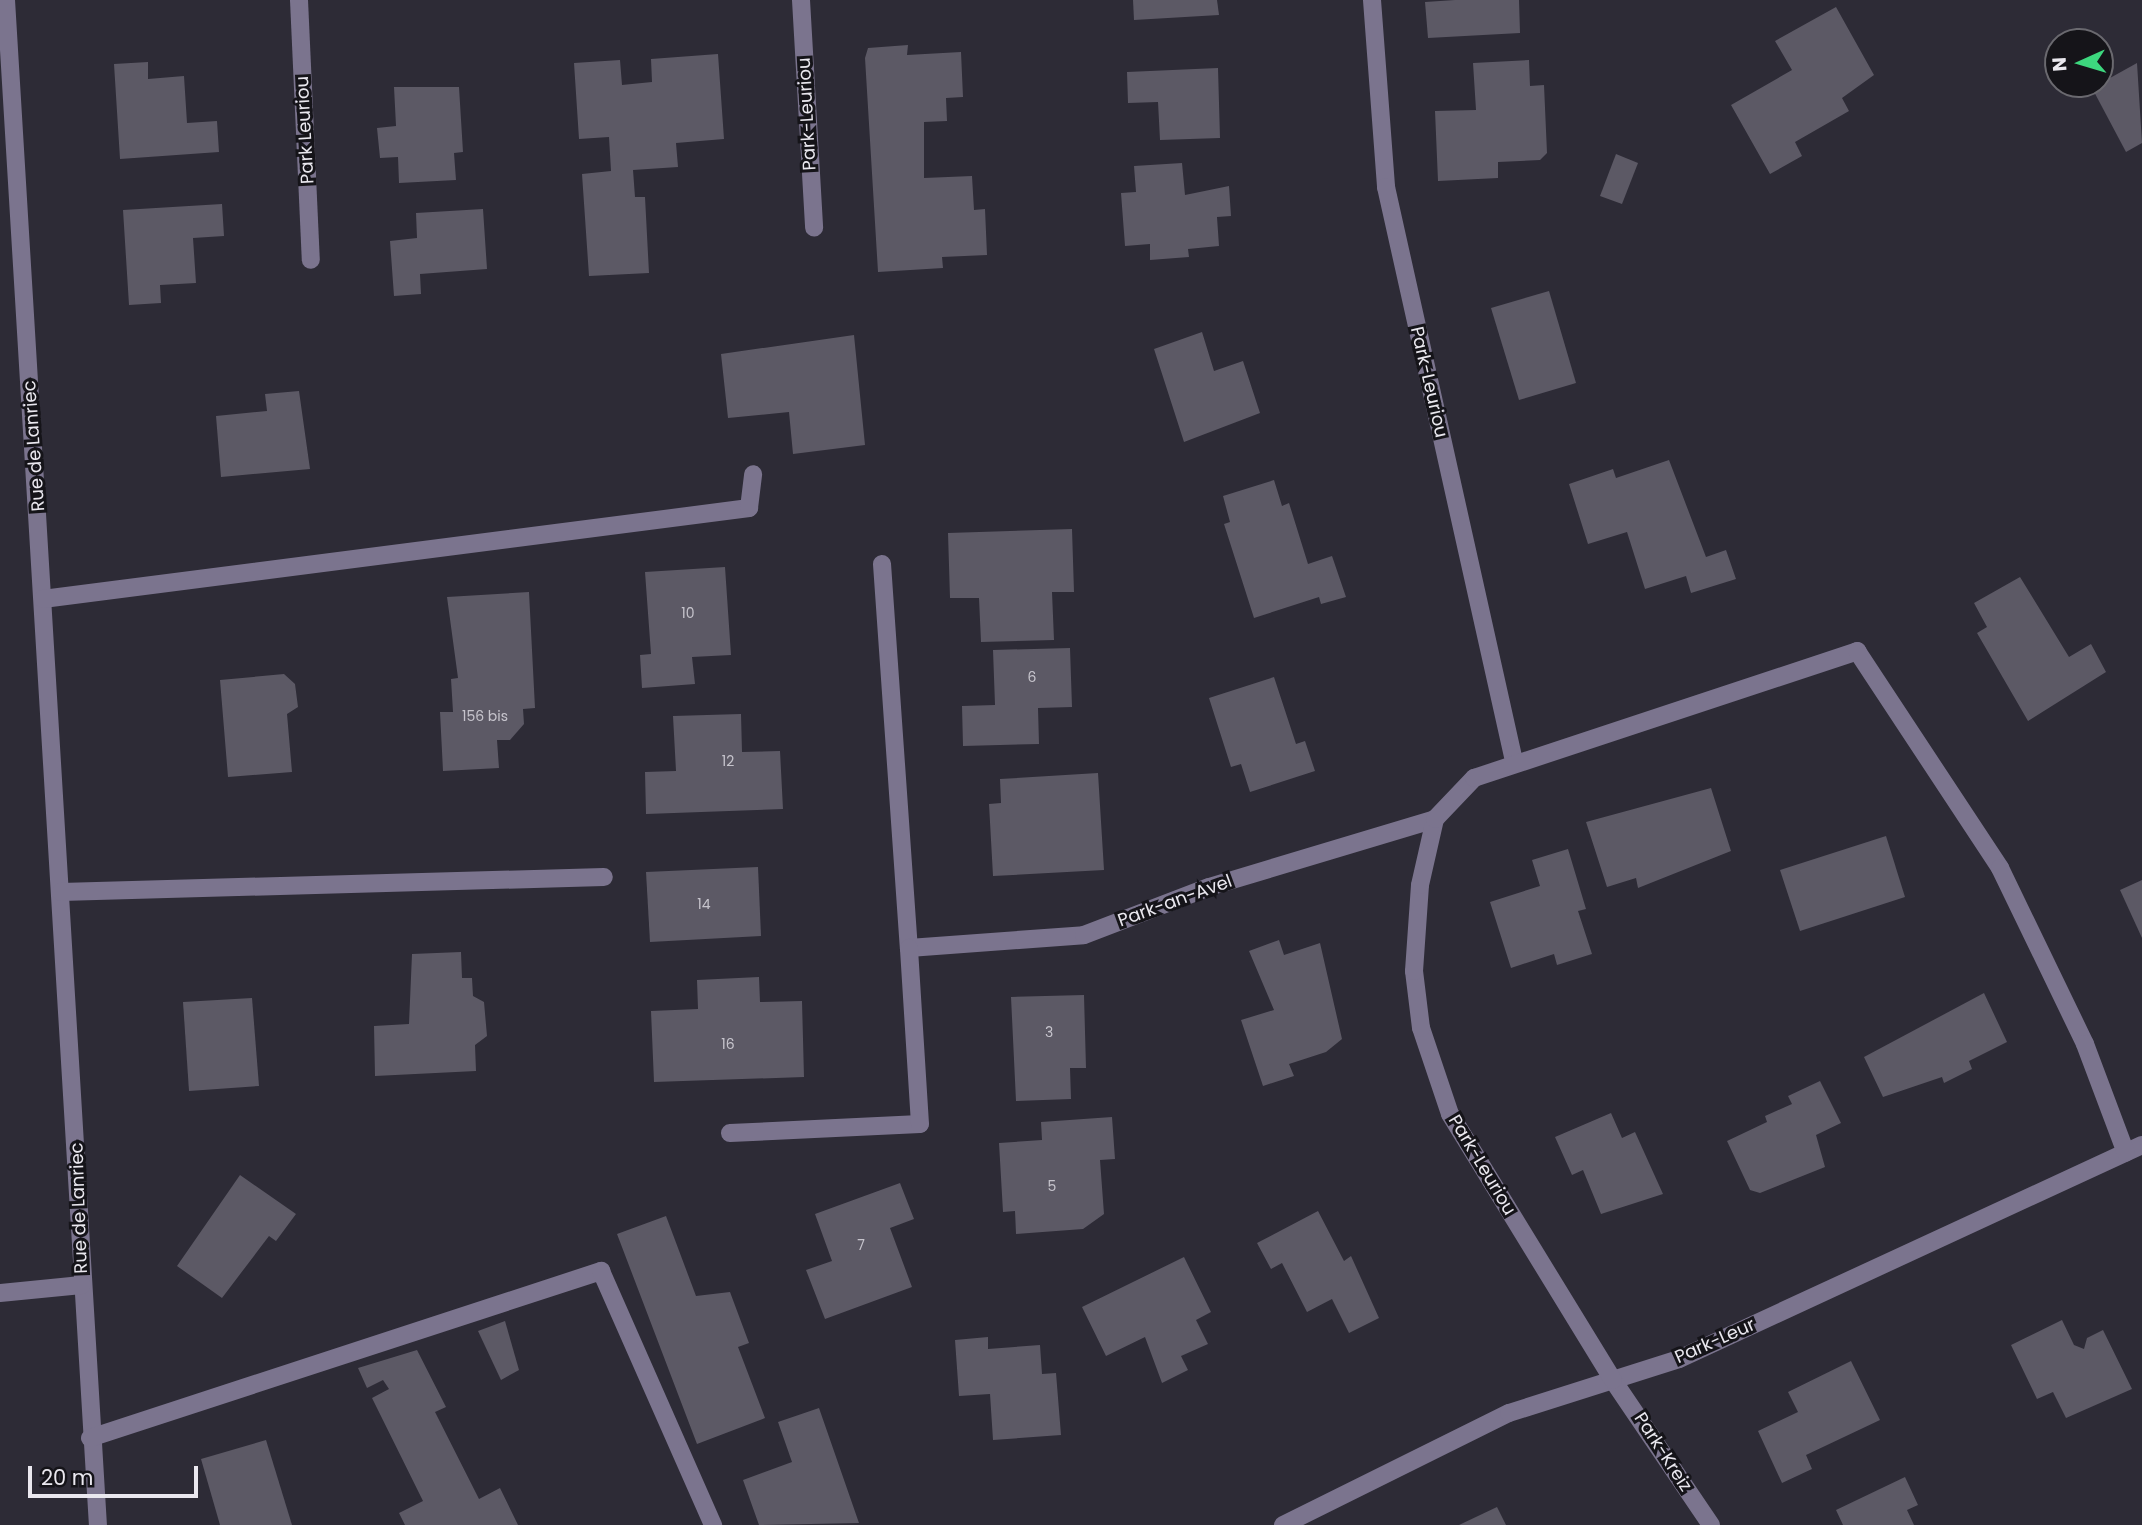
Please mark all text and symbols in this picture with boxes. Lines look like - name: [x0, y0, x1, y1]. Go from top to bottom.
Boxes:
- north arrow: [2044, 28, 2114, 98]
- text: N: [2046, 56, 2074, 72]
- street label: Park-Leuriou: [793, 57, 821, 171]
- street label: Park Leuriou: [291, 75, 319, 185]
- street label: Park-Leuriou: [1406, 324, 1452, 440]
- street label: Rue de Lanriec: [19, 380, 49, 512]
- house number: 10: [681, 605, 695, 621]
- house number: 6: [1028, 669, 1036, 685]
- house number: 156 bis: [462, 708, 508, 724]
- house number: 12: [722, 753, 734, 769]
- street label: Park-an-Avel: [1115, 870, 1235, 932]
- house number: 14: [697, 896, 711, 912]
- house number: 3: [1045, 1024, 1053, 1040]
- house number: 16: [721, 1036, 735, 1052]
- street label: Park-Leuriou: [1444, 1111, 1520, 1219]
- street label: Rue de Lanriec: [66, 1142, 92, 1274]
- house number: 5: [1048, 1178, 1056, 1194]
- house number: 7: [857, 1237, 865, 1253]
- street label: Park-Leur: [1671, 1314, 1759, 1368]
- street label: Park-Kreiz: [1629, 1408, 1697, 1496]
- scale bar: [32, 1452, 201, 1496]
- text: 20 m: [41, 1463, 94, 1492]

